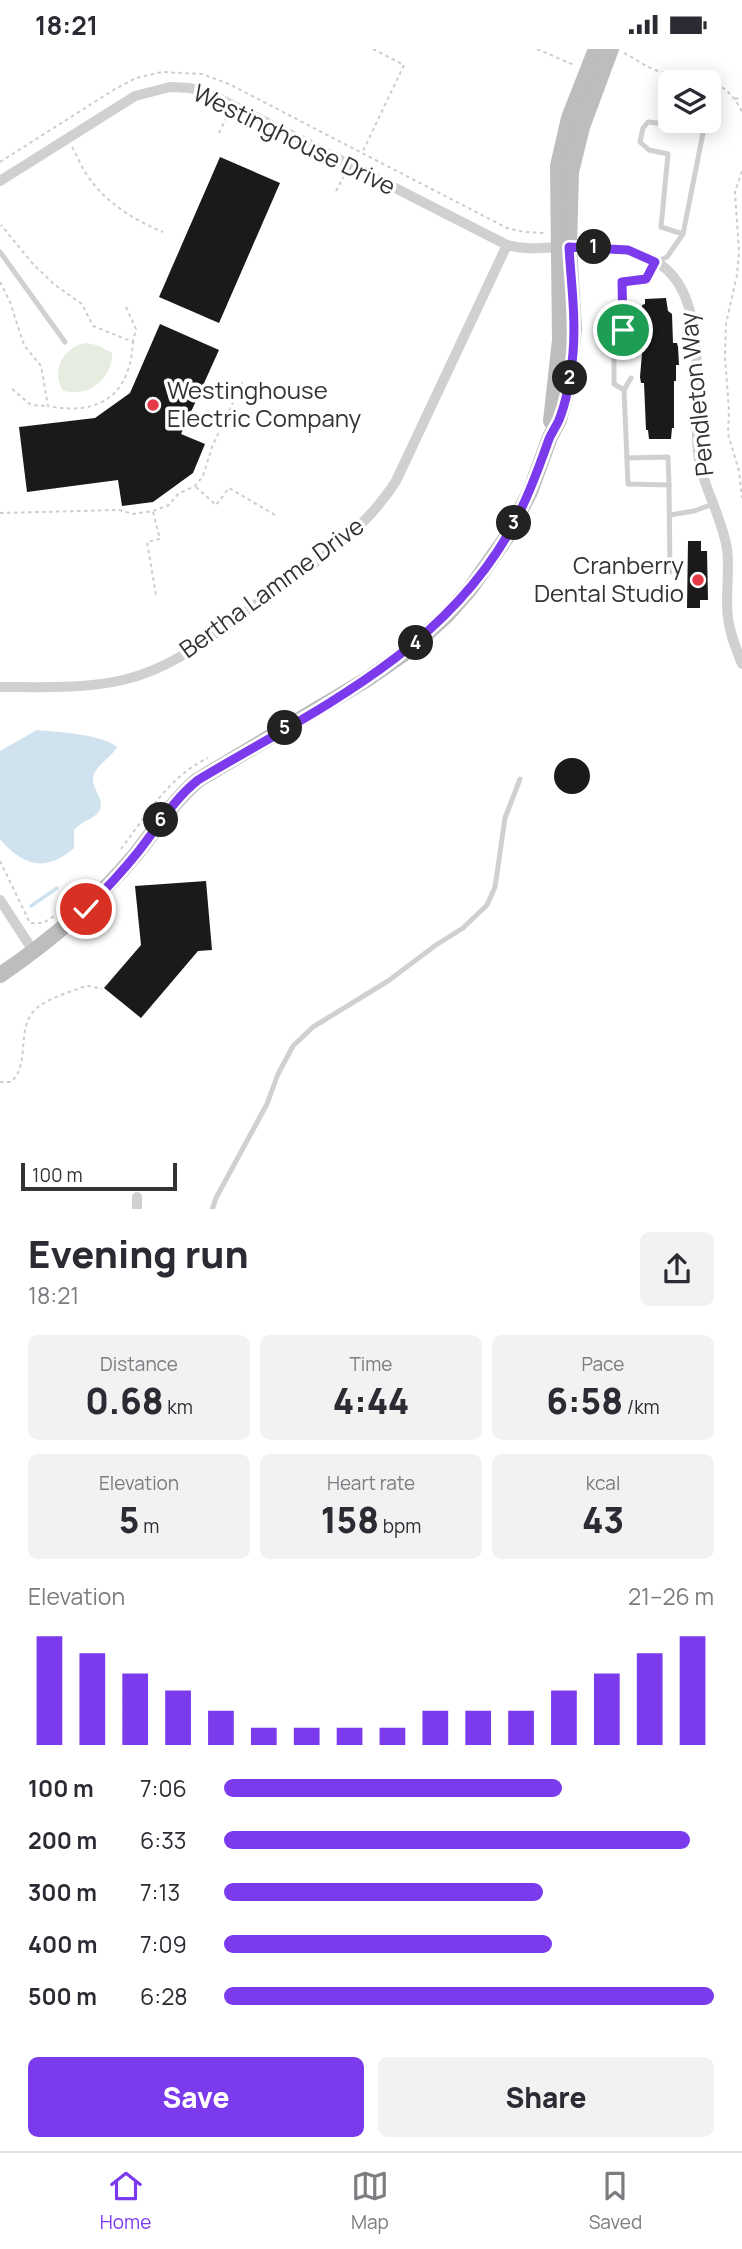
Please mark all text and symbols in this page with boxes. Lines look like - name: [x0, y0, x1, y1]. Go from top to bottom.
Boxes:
- text: 18:21: [35, 7, 98, 43]
- map controls: [658, 70, 721, 133]
- button: layers: [658, 70, 721, 133]
- street label: Westinghouse Drive: [188, 75, 401, 202]
- pin: 1: [576, 229, 612, 265]
- text: 1: [589, 233, 598, 259]
- pin: [593, 300, 653, 360]
- street label: Pendleton Way: [670, 310, 721, 478]
- icon: arrive: [604, 311, 642, 349]
- pin: 2: [552, 361, 588, 395]
- text: 2: [564, 364, 575, 390]
- place label: Westinghouse Electric Company: [167, 373, 362, 434]
- marker: Westinghouse Electric Company: [145, 397, 161, 413]
- pin: 3: [496, 505, 532, 540]
- street label: Bertha Lamme Drive: [172, 509, 370, 665]
- text: 3: [508, 509, 519, 535]
- place label: Cranberry Dental Studio: [534, 548, 684, 609]
- marker: Cranberry Dental Studio: [690, 572, 706, 588]
- pin: 4: [398, 625, 434, 661]
- text: 4: [410, 629, 421, 655]
- pin: 5: [268, 711, 302, 745]
- text: 5: [279, 714, 290, 740]
- pin: 6: [144, 803, 178, 837]
- text: 6: [155, 806, 166, 832]
- pin: [56, 879, 116, 939]
- icon: check: [67, 890, 105, 928]
- scale bar: [21, 1161, 177, 1192]
- text: 100 m: [32, 1162, 83, 1188]
- text: Evening run: [28, 1227, 249, 1279]
- button: share: [640, 1232, 714, 1306]
- text: 18:21: [28, 1279, 79, 1311]
- text: Distance: [100, 1351, 178, 1377]
- text: Time: [350, 1351, 392, 1377]
- text: Pace: [582, 1351, 624, 1377]
- text: 0.68: [85, 1377, 164, 1425]
- text: 4:44: [333, 1377, 409, 1425]
- text: 6:58: [546, 1377, 623, 1425]
- text: km: [164, 1394, 193, 1420]
- text: /km: [623, 1394, 660, 1420]
- text: Elevation: [99, 1470, 179, 1496]
- text: Heart rate: [327, 1470, 415, 1496]
- text: kcal: [586, 1470, 620, 1496]
- text: 5: [119, 1496, 139, 1544]
- text: 158: [321, 1496, 379, 1544]
- text: 43: [582, 1496, 624, 1544]
- text: m: [139, 1513, 159, 1539]
- text: bpm: [379, 1513, 421, 1539]
- text: Elevation: [28, 1580, 125, 1612]
- text: 21–26 m: [628, 1580, 714, 1612]
- text: 100 m: [28, 1772, 94, 1804]
- text: 7:06: [140, 1772, 187, 1804]
- text: 200 m: [28, 1824, 97, 1856]
- text: 6:33: [140, 1824, 187, 1856]
- text: 300 m: [28, 1876, 97, 1908]
- text: 7:13: [140, 1876, 180, 1908]
- text: 400 m: [28, 1928, 98, 1960]
- text: 7:09: [140, 1928, 187, 1960]
- text: 500 m: [28, 1980, 97, 2012]
- text: 6:28: [140, 1980, 188, 2012]
- button: Save: [28, 2057, 364, 2137]
- button: Share: [378, 2057, 714, 2137]
- tab: Home: [100, 2167, 151, 2235]
- tab: Map: [351, 2167, 389, 2235]
- tab: Saved: [589, 2167, 642, 2235]

